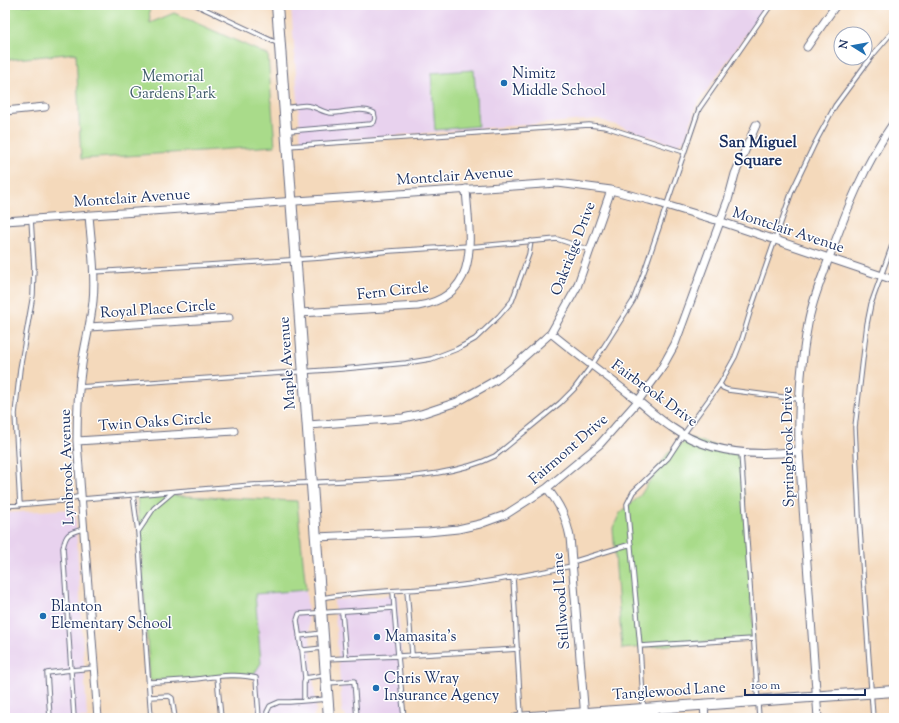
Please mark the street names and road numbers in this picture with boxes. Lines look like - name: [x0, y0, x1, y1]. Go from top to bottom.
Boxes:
- street label: Montclair Avenue: [396, 162, 514, 192]
- street label: Montclair Avenue: [73, 184, 191, 214]
- street label: Oakridge Drive: [546, 199, 602, 299]
- street label: Montclair Avenue: [729, 203, 847, 259]
- street label: Fern Circle: [356, 278, 430, 306]
- street label: Royal Place Circle: [100, 295, 216, 325]
- street label: Maple Avenue: [274, 316, 302, 410]
- street label: Fairbrook Drive: [606, 355, 702, 433]
- street label: Springbrook Drive: [777, 386, 801, 508]
- street label: Lynbrook Avenue: [55, 408, 81, 526]
- street label: Twin Oaks Circle: [98, 409, 212, 437]
- street label: Fairmont Drive: [525, 410, 613, 490]
- street label: Stillwood Lane: [548, 552, 576, 650]
- street label: Tanglewood Lane: [612, 678, 726, 706]

